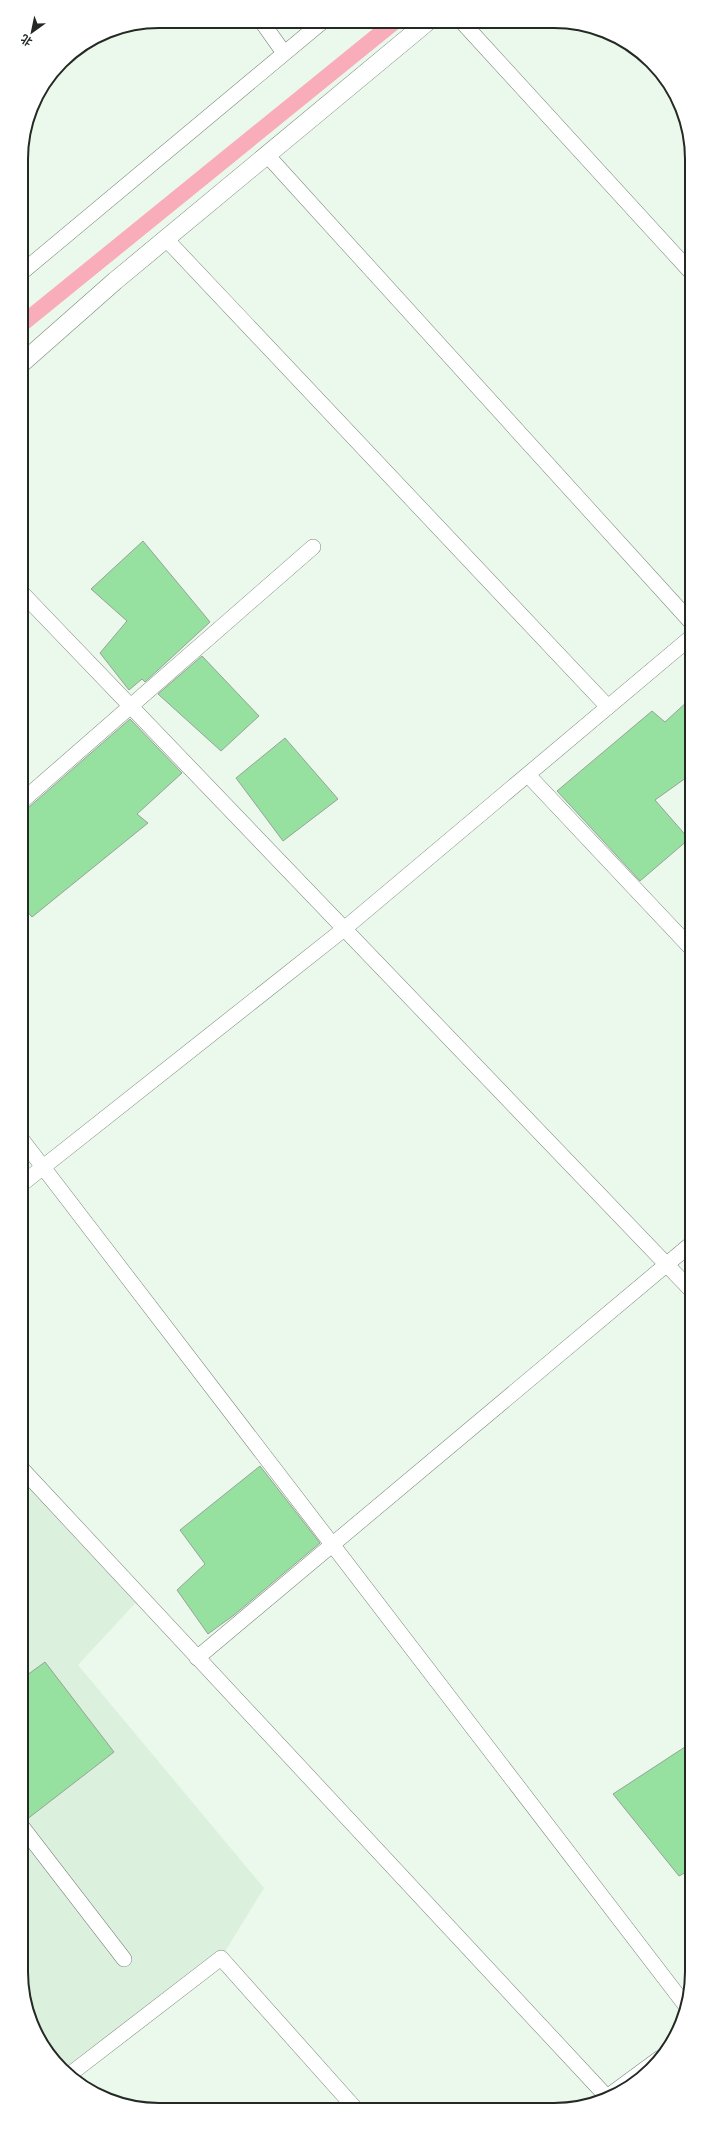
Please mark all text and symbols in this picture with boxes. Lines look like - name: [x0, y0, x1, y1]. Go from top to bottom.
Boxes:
- north arrow: [12, 12, 52, 52]
- text: 北: [18, 32, 35, 49]

